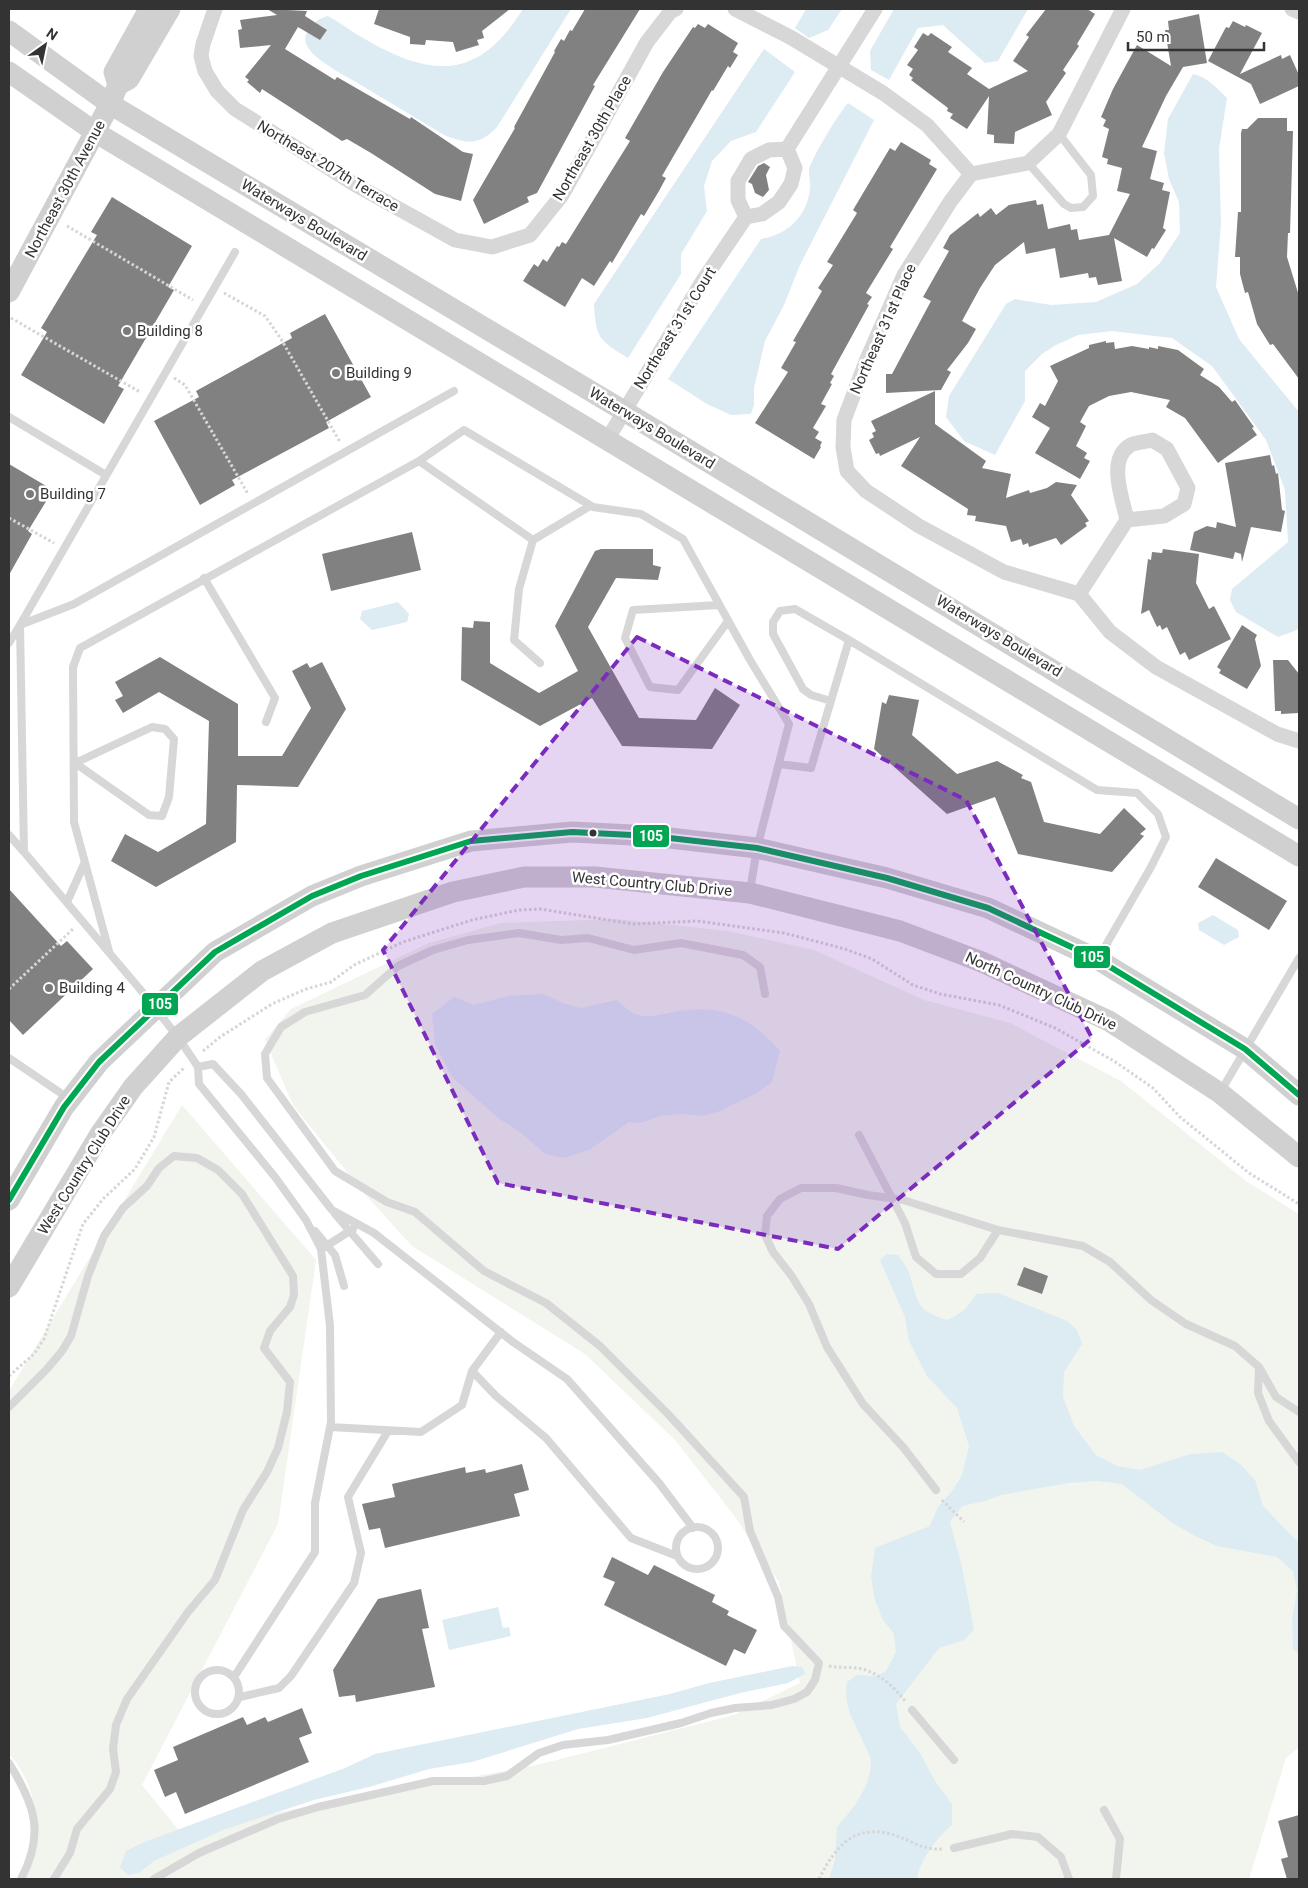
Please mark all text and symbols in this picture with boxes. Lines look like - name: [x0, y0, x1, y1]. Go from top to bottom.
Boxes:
- north arrow: [20, 20, 70, 70]
- scale bar: [1128, 20, 1264, 52]
- text: N: [44, 25, 61, 44]
- text: 50 m: [1136, 28, 1170, 46]
- street label: Northeast 30th Place: [549, 72, 635, 204]
- street label: Northeast 207th Terrace: [254, 116, 402, 216]
- street label: Northeast 30th Avenue: [21, 117, 109, 261]
- street label: Waterways Boulevard: [238, 175, 370, 265]
- street label: Northeast 31st Place: [846, 261, 920, 397]
- street label: Northeast 31st Court: [630, 264, 720, 392]
- place label: Building 8: [137, 322, 203, 340]
- marker: Building 8: [121, 325, 133, 337]
- place label: Building 9: [346, 364, 412, 382]
- marker: Building 9: [330, 367, 342, 379]
- street label: Waterways Boulevard: [586, 383, 718, 473]
- place label: Building 7: [40, 485, 106, 503]
- marker: Building 7: [24, 488, 36, 500]
- street label: Waterways Boulevard: [933, 591, 1065, 681]
- line badge: 105: [632, 824, 670, 848]
- unlabelled marker: [588, 828, 598, 838]
- text: 105: [639, 828, 663, 844]
- street label: West Country Club Drive: [571, 868, 733, 900]
- line badge: 105: [1073, 945, 1111, 969]
- street label: North Country Club Drive: [962, 948, 1120, 1034]
- text: 105: [1080, 949, 1104, 965]
- place label: Building 4: [59, 979, 125, 997]
- marker: Building 4: [43, 982, 55, 994]
- line badge: 105: [141, 992, 179, 1016]
- text: 105: [148, 996, 172, 1012]
- street label: West Country Club Drive: [34, 1092, 134, 1238]

